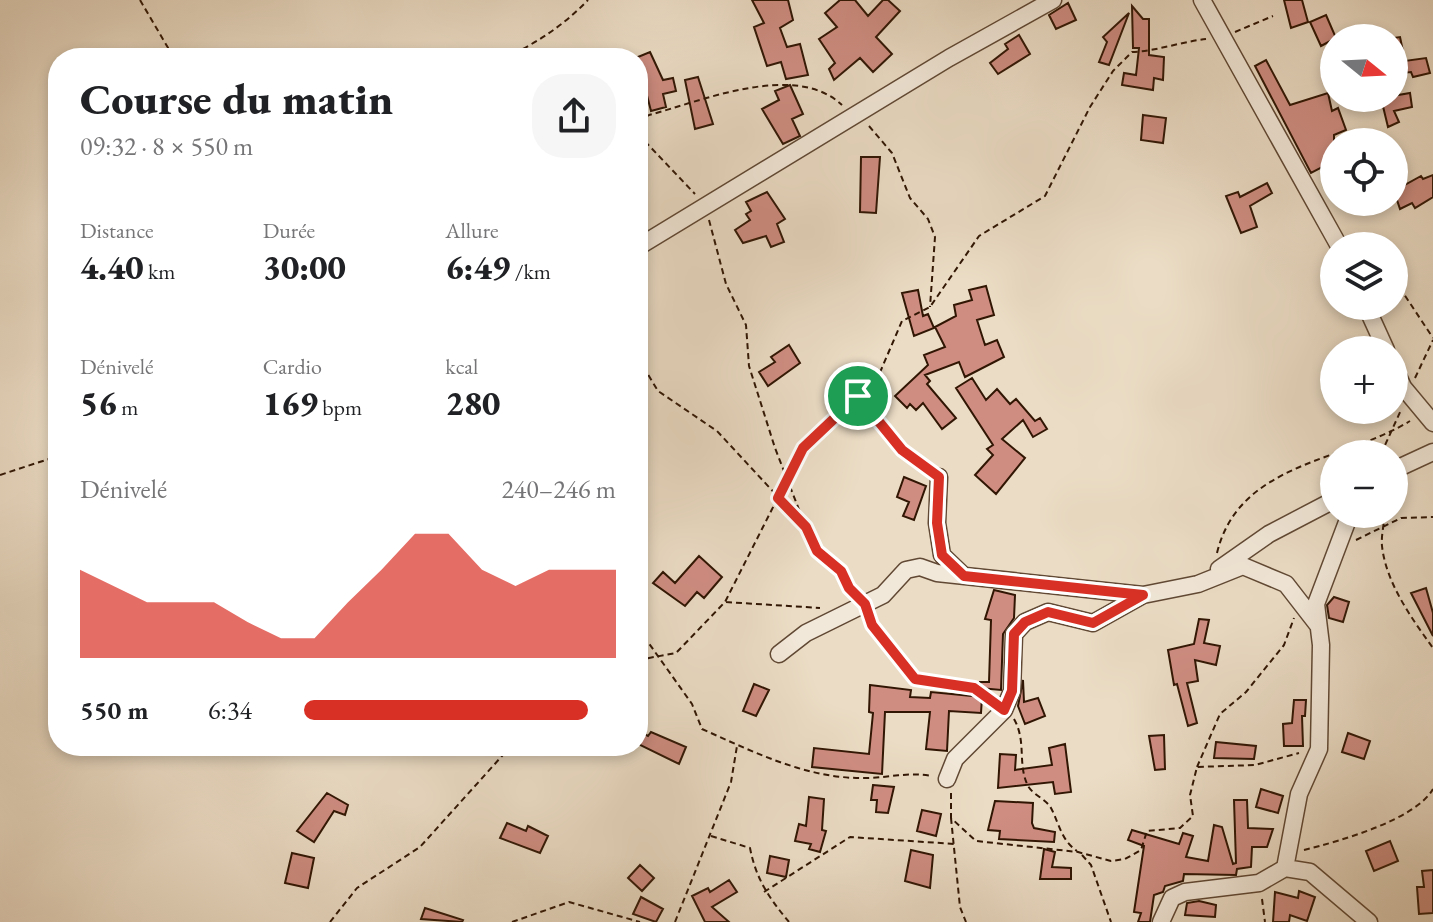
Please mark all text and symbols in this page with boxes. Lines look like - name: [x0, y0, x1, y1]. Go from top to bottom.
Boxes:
- north arrow: [1320, 24, 1408, 112]
- map controls: [1320, 24, 1408, 528]
- text: Course du matin: [80, 70, 393, 127]
- button: share: [532, 74, 616, 158]
- button: locate: [1320, 128, 1408, 216]
- text: 09:32 · 8 × 550 m: [80, 129, 253, 163]
- text: Distance: [80, 216, 153, 245]
- text: Durée: [263, 216, 315, 245]
- text: Allure: [445, 216, 499, 245]
- button: layers: [1320, 232, 1408, 320]
- text: 4.40: [80, 245, 144, 289]
- text: 30:00: [263, 245, 346, 289]
- text: 6:49: [445, 245, 510, 289]
- text: km: [144, 257, 175, 286]
- text: /km: [510, 257, 551, 286]
- button: +: [1320, 336, 1408, 424]
- text: Dénivelé: [80, 352, 154, 381]
- text: Cardio: [263, 352, 322, 381]
- text: kcal: [445, 352, 478, 381]
- pin: [824, 362, 892, 430]
- icon: arrive: [836, 374, 880, 418]
- text: 56: [80, 381, 117, 425]
- text: 169: [263, 381, 318, 425]
- text: 280: [445, 381, 500, 425]
- text: m: [117, 393, 138, 422]
- text: bpm: [318, 393, 362, 422]
- button: −: [1320, 440, 1408, 528]
- text: Dénivelé: [80, 472, 167, 506]
- text: 240–246 m: [501, 472, 616, 506]
- text: 550 m: [80, 693, 148, 727]
- text: 6:34: [208, 693, 252, 727]

